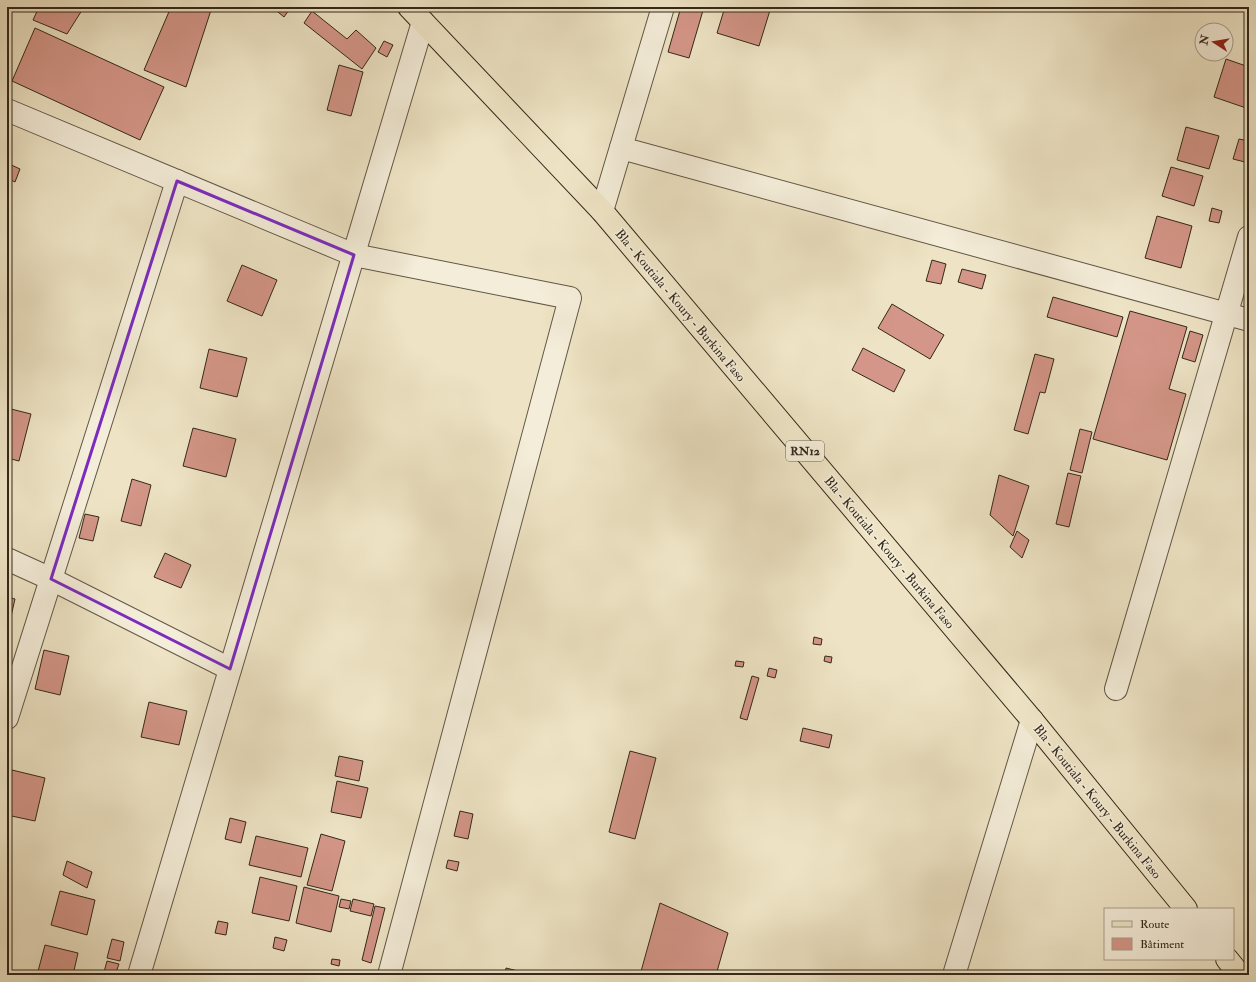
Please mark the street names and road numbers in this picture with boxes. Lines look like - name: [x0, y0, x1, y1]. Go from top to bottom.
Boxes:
- street label: Bla - Koutiala - Koury - Burkina Faso: [611, 226, 749, 386]
- road number: RN12: [786, 441, 824, 461]
- street label: Bla - Koutiala - Koury - Burkina Faso: [820, 473, 958, 633]
- street label: Bla - Koutiala - Koury - Burkina Faso: [1029, 721, 1165, 883]

